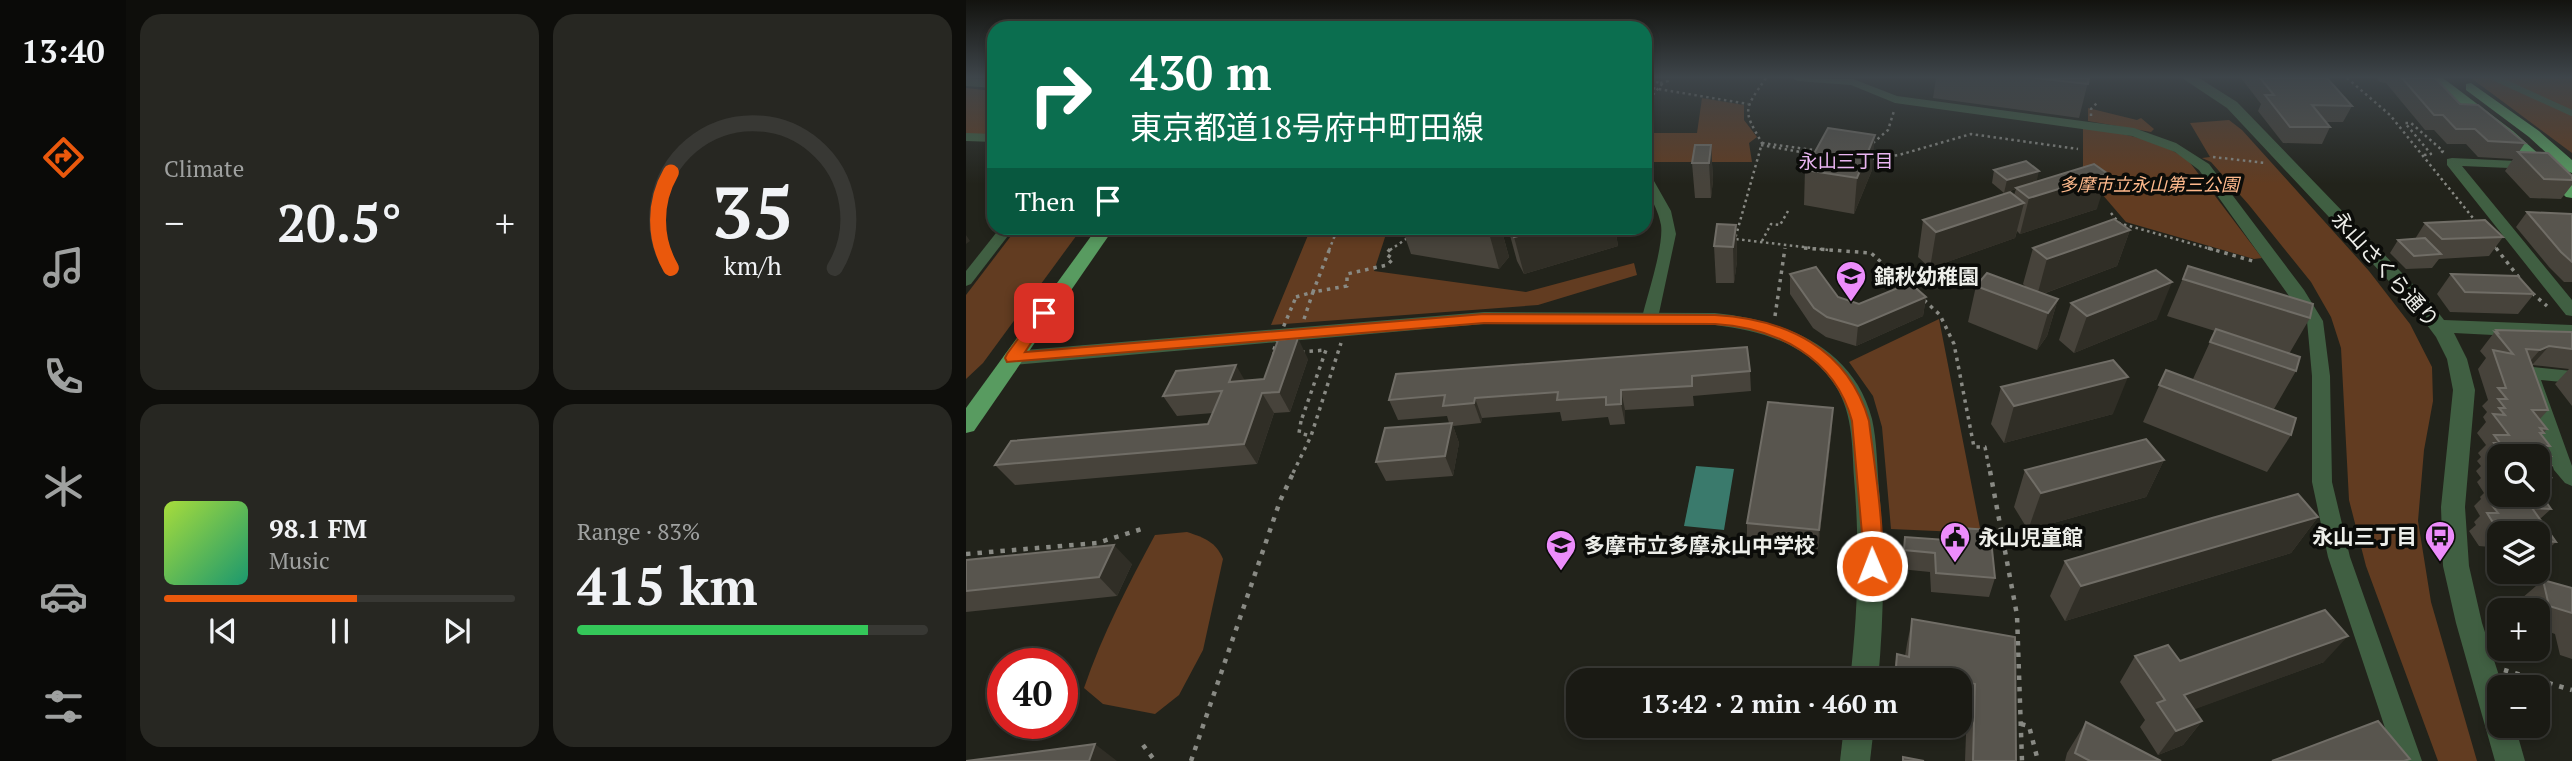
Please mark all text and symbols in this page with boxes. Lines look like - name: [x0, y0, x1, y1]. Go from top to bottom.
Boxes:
- text: 13:40: [21, 30, 105, 72]
- text: 430 m: [1130, 39, 1272, 104]
- icon: right: [1015, 49, 1106, 140]
- text: 東京都道18号府中町田線: [1130, 106, 1484, 148]
- icon: directions: [39, 133, 88, 182]
- district label: 永山三丁目: [1798, 148, 1894, 173]
- text: Climate: [164, 153, 244, 184]
- text: 35: [711, 162, 794, 259]
- park label: 多摩市立永山第三公園: [2059, 172, 2242, 196]
- icon: arrive: [1089, 182, 1127, 220]
- text: Then: [1015, 184, 1075, 218]
- text: 20.5°: [277, 188, 402, 257]
- text: −: [164, 198, 184, 248]
- text: +: [495, 198, 515, 248]
- street label: 永山さくら通り: [2326, 205, 2446, 333]
- icon: music: [39, 243, 88, 292]
- text: km/h: [724, 249, 782, 282]
- school or university icon: 錦秋幼稚園: [1834, 259, 1868, 303]
- place label: 錦秋幼稚園: [1874, 262, 1979, 290]
- pin: [1014, 283, 1074, 343]
- icon: arrive: [1025, 294, 1063, 332]
- icon: phone: [39, 352, 88, 401]
- map controls: [2487, 444, 2550, 738]
- button: search: [2487, 444, 2550, 507]
- icon: climate: [39, 462, 88, 511]
- text: 98.1 FM: [269, 511, 367, 545]
- text: Range · 83%: [577, 516, 700, 547]
- bus stop icon: 永山三丁目: [2423, 519, 2457, 563]
- public building icon: 永山児童館: [1938, 520, 1972, 564]
- button: layers: [2487, 521, 2550, 584]
- place label: 永山三丁目: [2312, 522, 2417, 550]
- place label: 永山児童館: [1978, 523, 2083, 551]
- school or university icon: 多摩市立多摩永山中学校: [1544, 528, 1578, 572]
- position arrow: [1835, 529, 1909, 603]
- place label: 多摩市立多摩永山中学校: [1584, 531, 1815, 559]
- text: Music: [269, 545, 330, 576]
- text: 415 km: [577, 551, 758, 620]
- icon: car: [39, 572, 88, 621]
- button: +: [2487, 598, 2550, 661]
- icon: previous: [204, 612, 242, 650]
- icon: pause: [321, 612, 359, 650]
- icon: next: [438, 612, 476, 650]
- speed limit sign: 40: [987, 648, 1078, 739]
- button: −: [2487, 675, 2550, 738]
- icon: filters: [39, 682, 88, 731]
- text: 13:42 · 2 min · 460 m: [1640, 686, 1898, 720]

